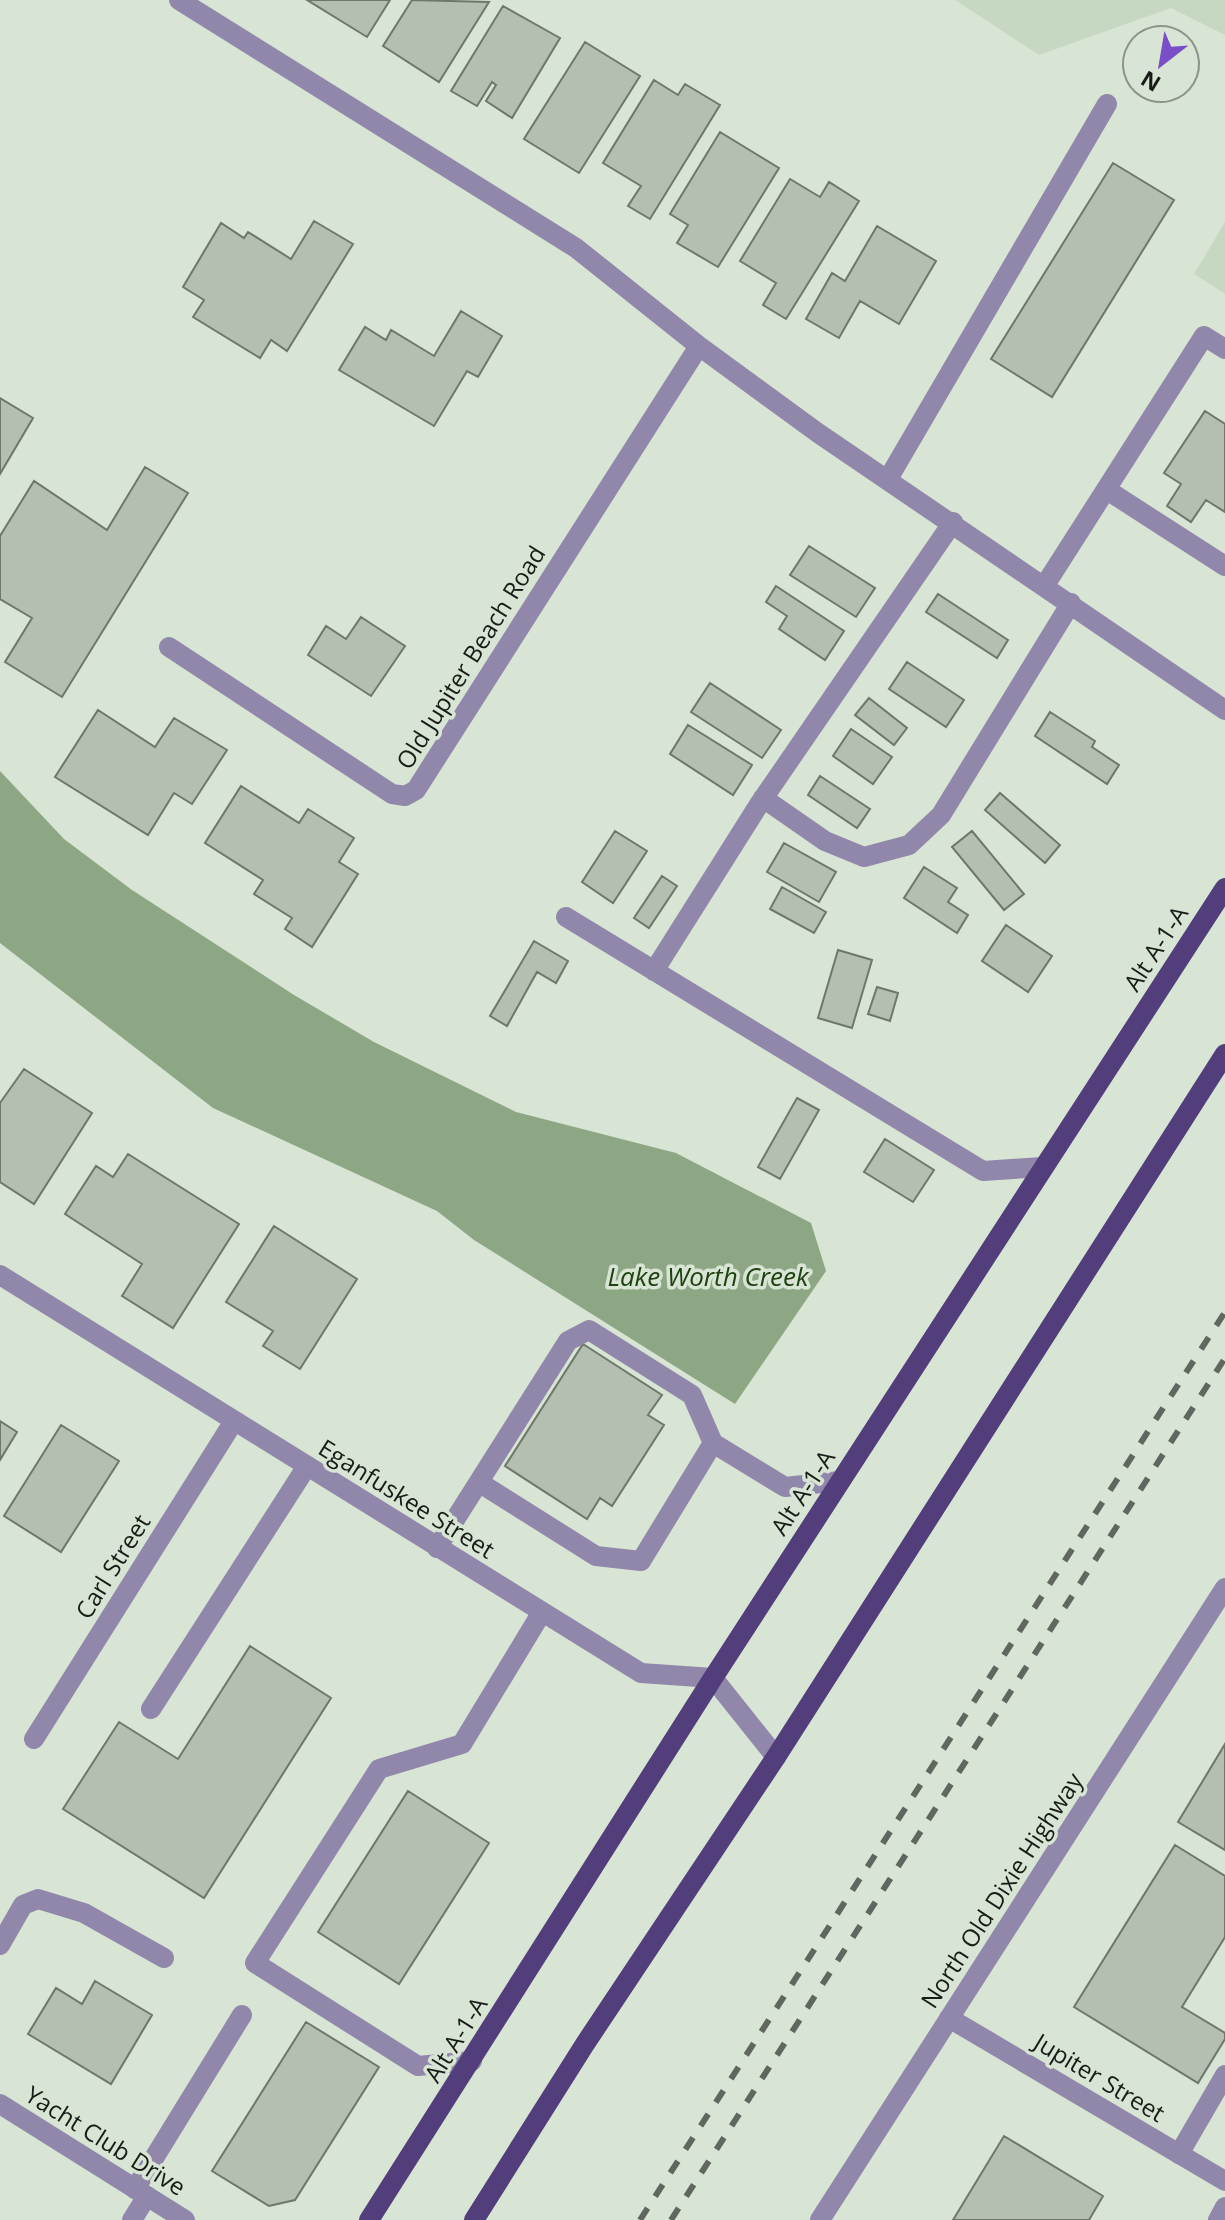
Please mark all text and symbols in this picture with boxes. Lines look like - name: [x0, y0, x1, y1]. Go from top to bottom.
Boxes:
- north arrow: [1121, 24, 1201, 104]
- text: N: [1135, 65, 1166, 99]
- street label: Old Jupiter Beach Road: [388, 539, 552, 775]
- street label: Alt A-1-A: [1115, 898, 1195, 997]
- water label: Lake Worth Creek: [607, 1258, 810, 1294]
- street label: Eganfuskee Street: [313, 1431, 501, 1565]
- street label: Alt A-1-A: [762, 1442, 842, 1541]
- street label: Carl Street: [67, 1507, 157, 1625]
- street label: North Old Dixie Highway: [912, 1765, 1090, 2014]
- street label: Alt A-1-A: [416, 1989, 495, 2088]
- street label: Jupiter Street: [1027, 2024, 1172, 2129]
- street label: Yacht Club Drive: [20, 2077, 192, 2203]

